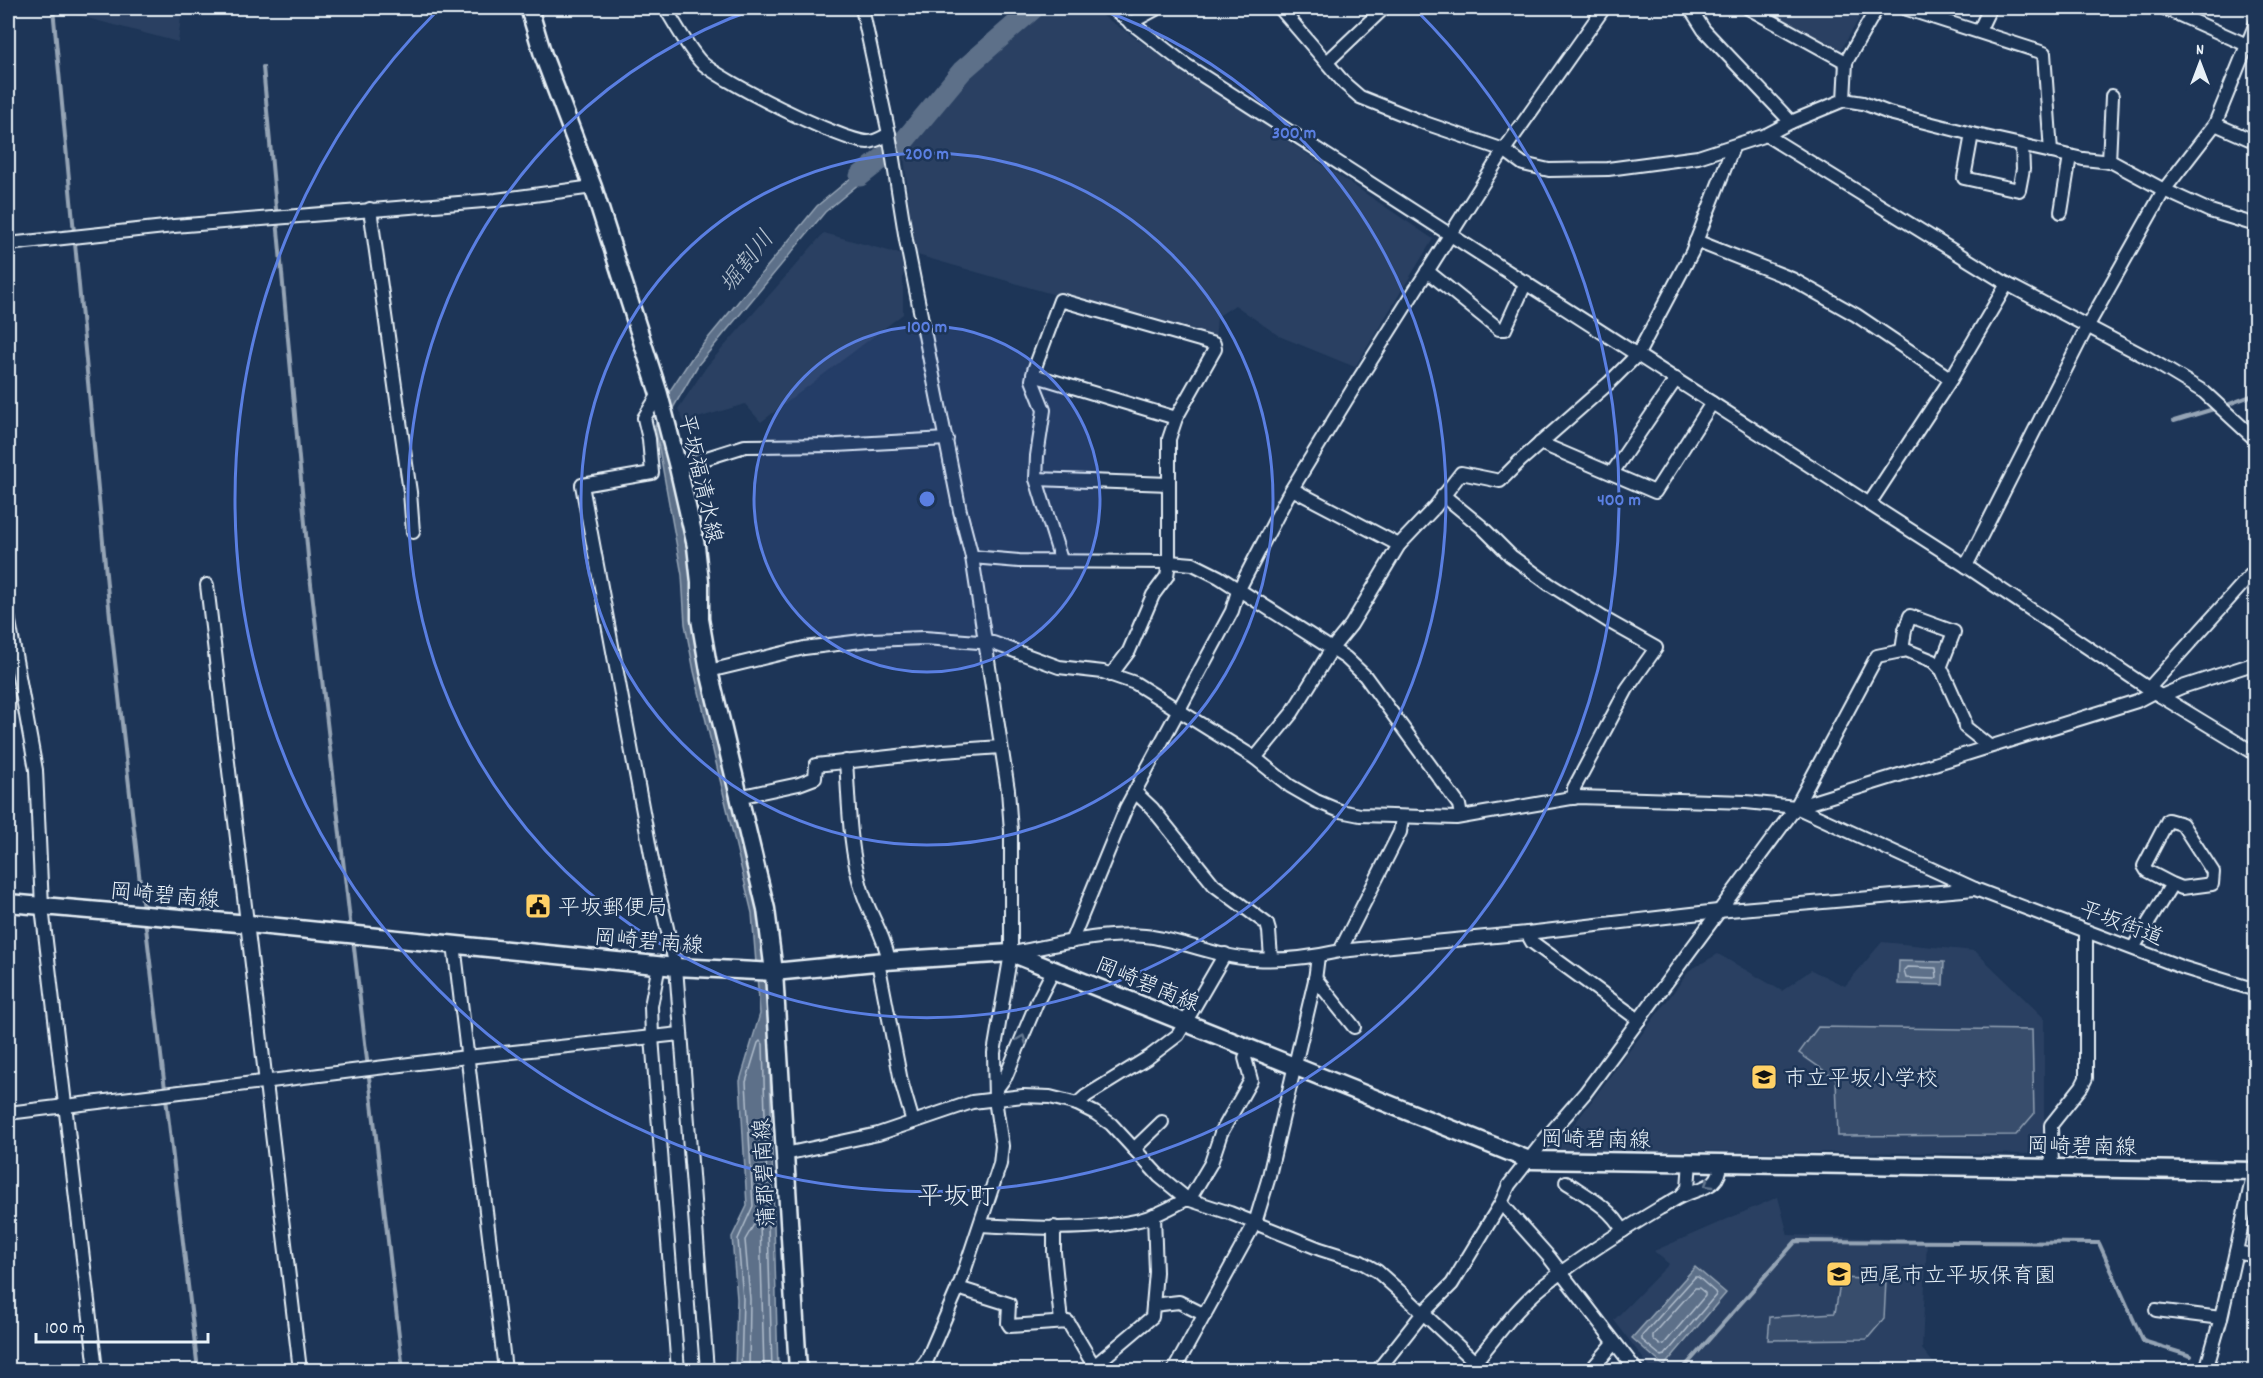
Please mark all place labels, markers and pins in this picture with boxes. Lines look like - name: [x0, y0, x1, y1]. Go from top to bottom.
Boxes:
- centre of rings: [917, 489, 937, 509]
- public building icon: 平坂郵便局: [523, 891, 553, 921]
- place label: 平坂郵便局: [558, 894, 668, 925]
- school or university icon: 市立平坂小学校: [1749, 1062, 1779, 1092]
- place label: 市立平坂小学校: [1784, 1065, 1938, 1096]
- school or university icon: 西尾市立平坂保育園: [1824, 1259, 1854, 1289]
- place label: 西尾市立平坂保育園: [1858, 1262, 2056, 1293]

